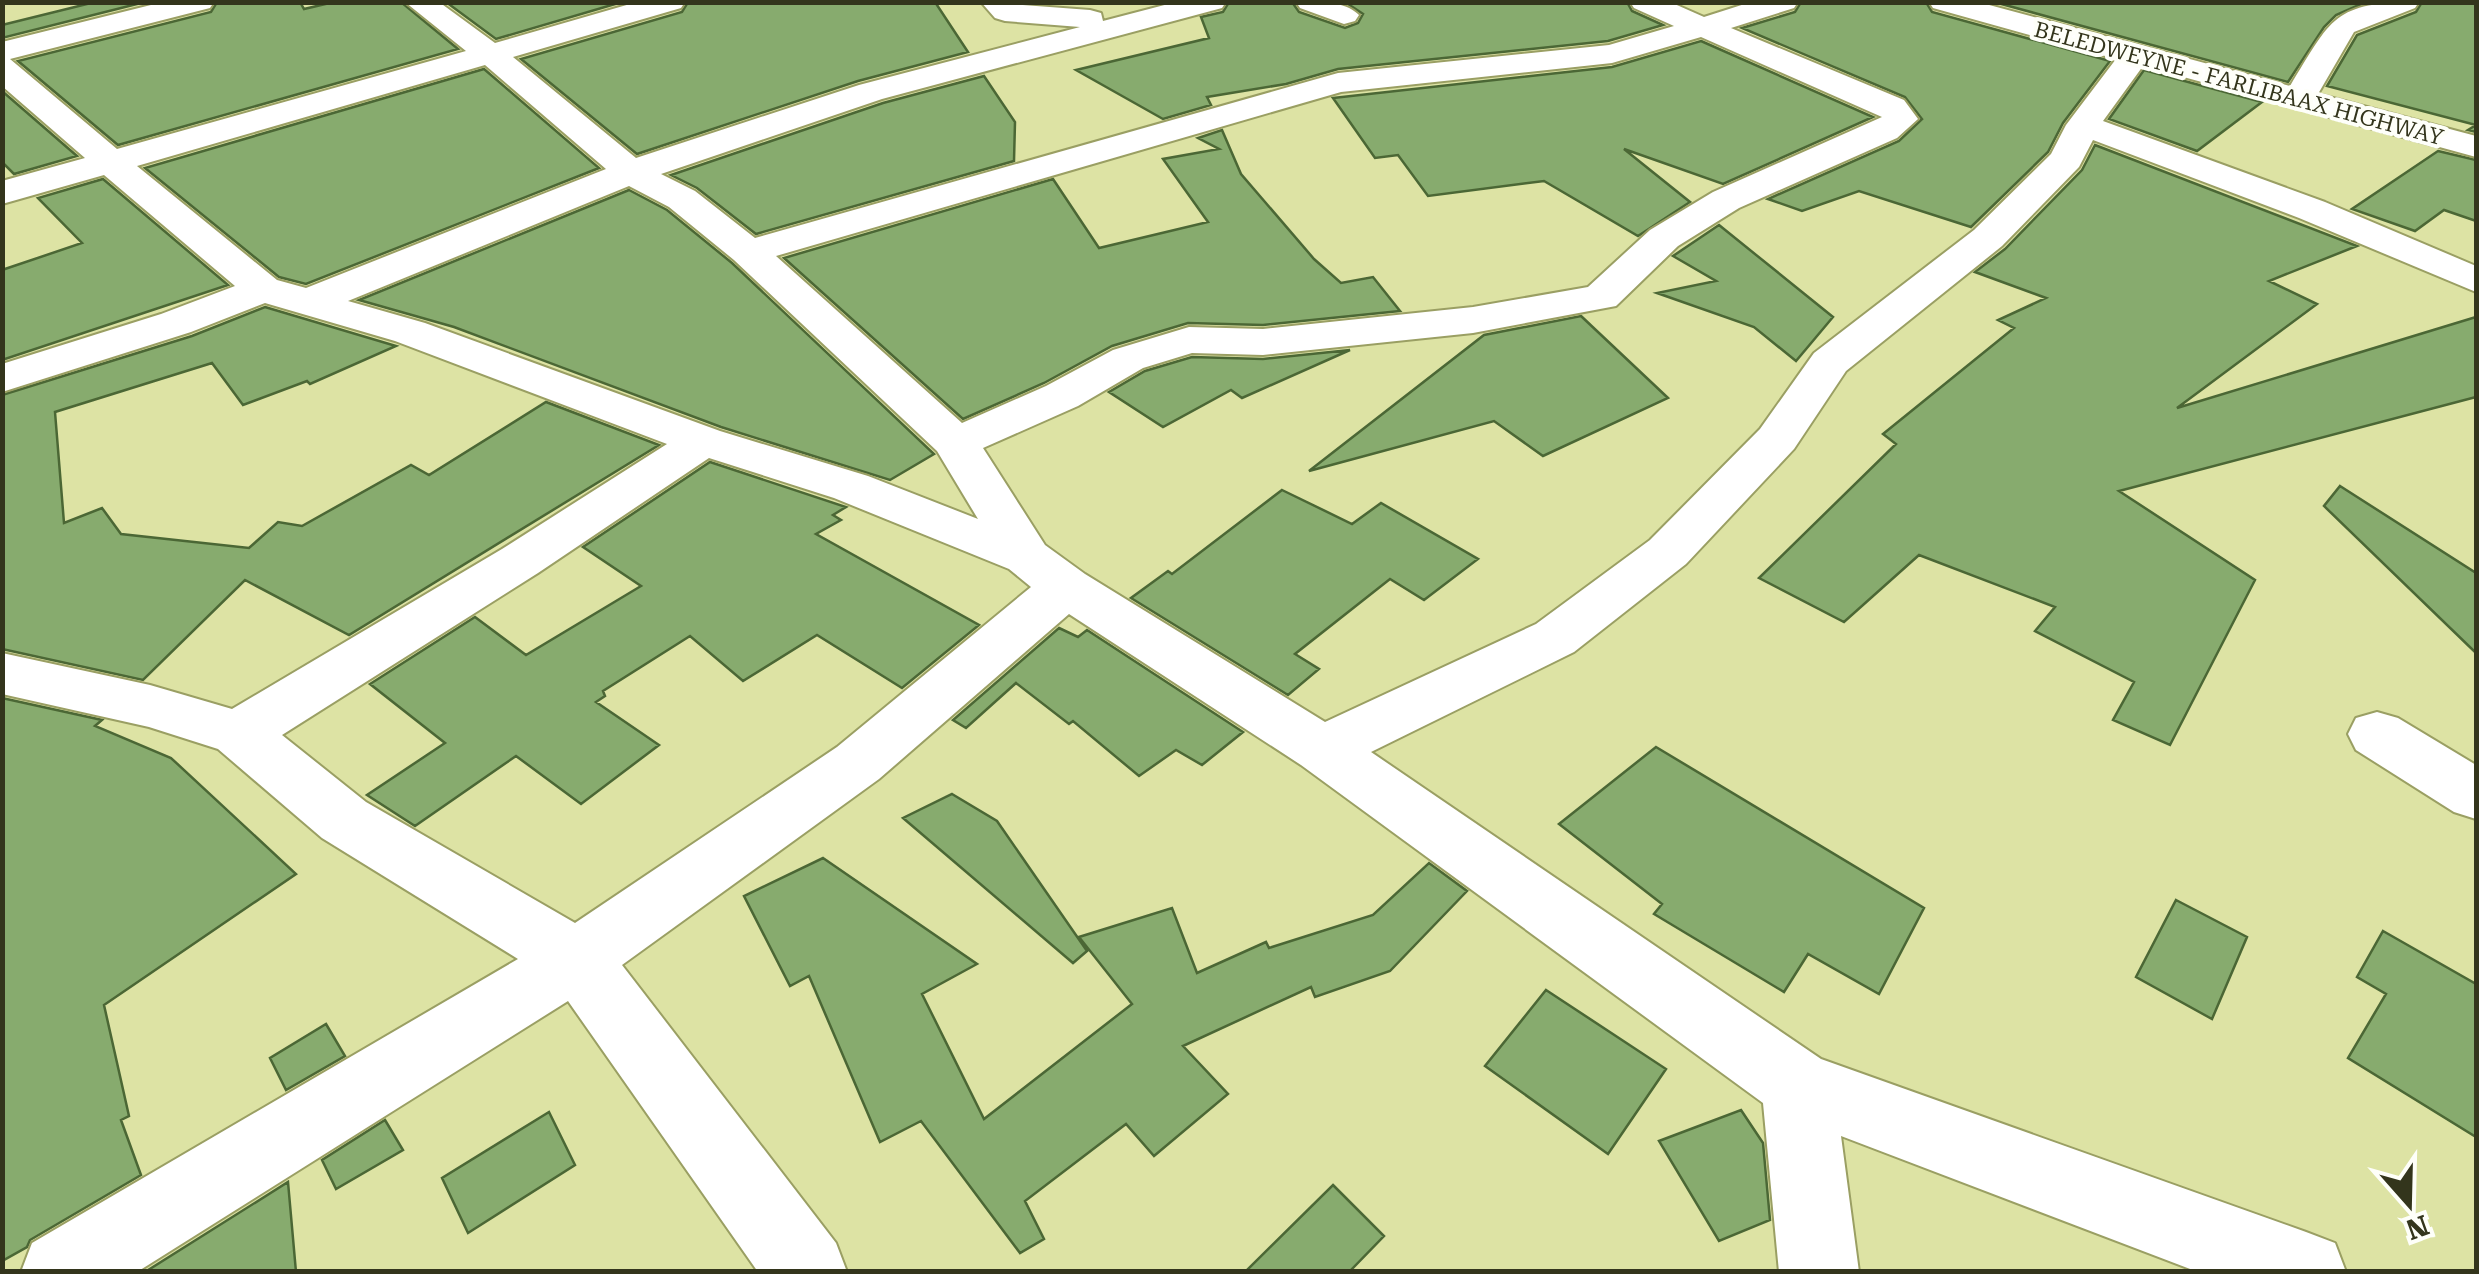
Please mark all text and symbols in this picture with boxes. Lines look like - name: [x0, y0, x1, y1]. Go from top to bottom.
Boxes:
- street label: BELEDWEYNE - FARLIBAAX HIGHWAY: [2032, 17, 2446, 150]
- north arrow: [2359, 1154, 2459, 1254]
- text: N: [2402, 1208, 2433, 1246]

